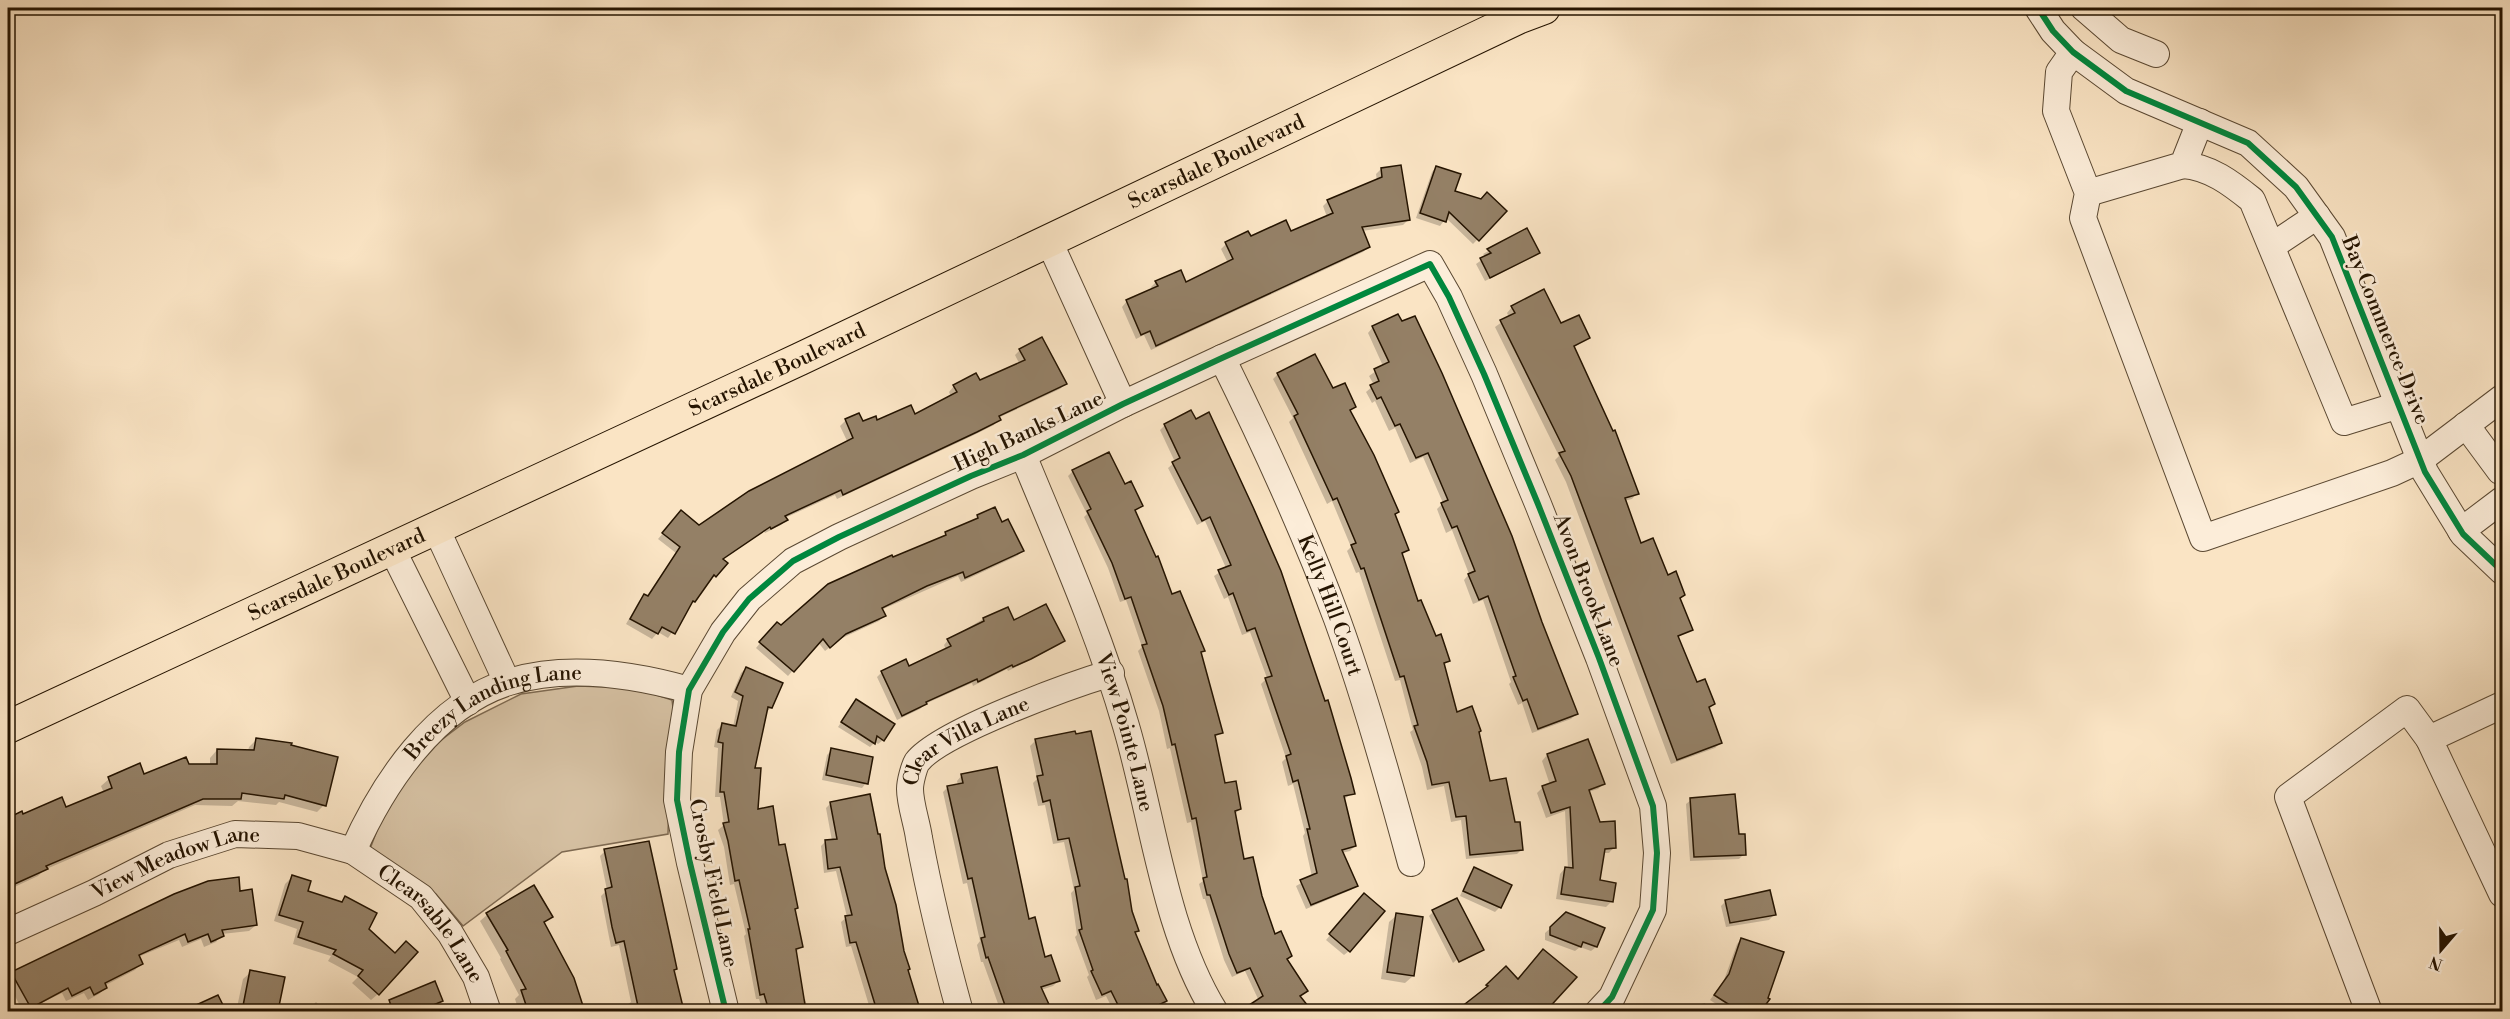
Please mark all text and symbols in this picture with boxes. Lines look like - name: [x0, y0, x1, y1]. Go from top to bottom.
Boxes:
- street label: Scarsdale Boulevard: [1124, 109, 1309, 215]
- street label: Bay Commerce Drive: [2335, 231, 2435, 429]
- street label: Scarsdale Boulevard: [685, 318, 870, 423]
- street label: High Banks Lane: [949, 386, 1107, 478]
- street label: Avon Brook Lane: [1547, 509, 1629, 671]
- street label: Scarsdale Boulevard: [244, 523, 430, 628]
- street label: Kelly Hill Court: [1291, 531, 1368, 680]
- street label: View Pointe Lane: [1089, 649, 1159, 814]
- street label: Breezy Landing Lane: [399, 660, 582, 767]
- street label: Clear Villa Lane: [898, 691, 1033, 788]
- street label: Crosby Field Lane: [682, 797, 744, 970]
- street label: View Meadow Lane: [87, 822, 260, 907]
- street label: Clearsable Lane: [372, 859, 489, 988]
- north arrow: [2411, 920, 2471, 980]
- text: N: [2427, 951, 2446, 975]

